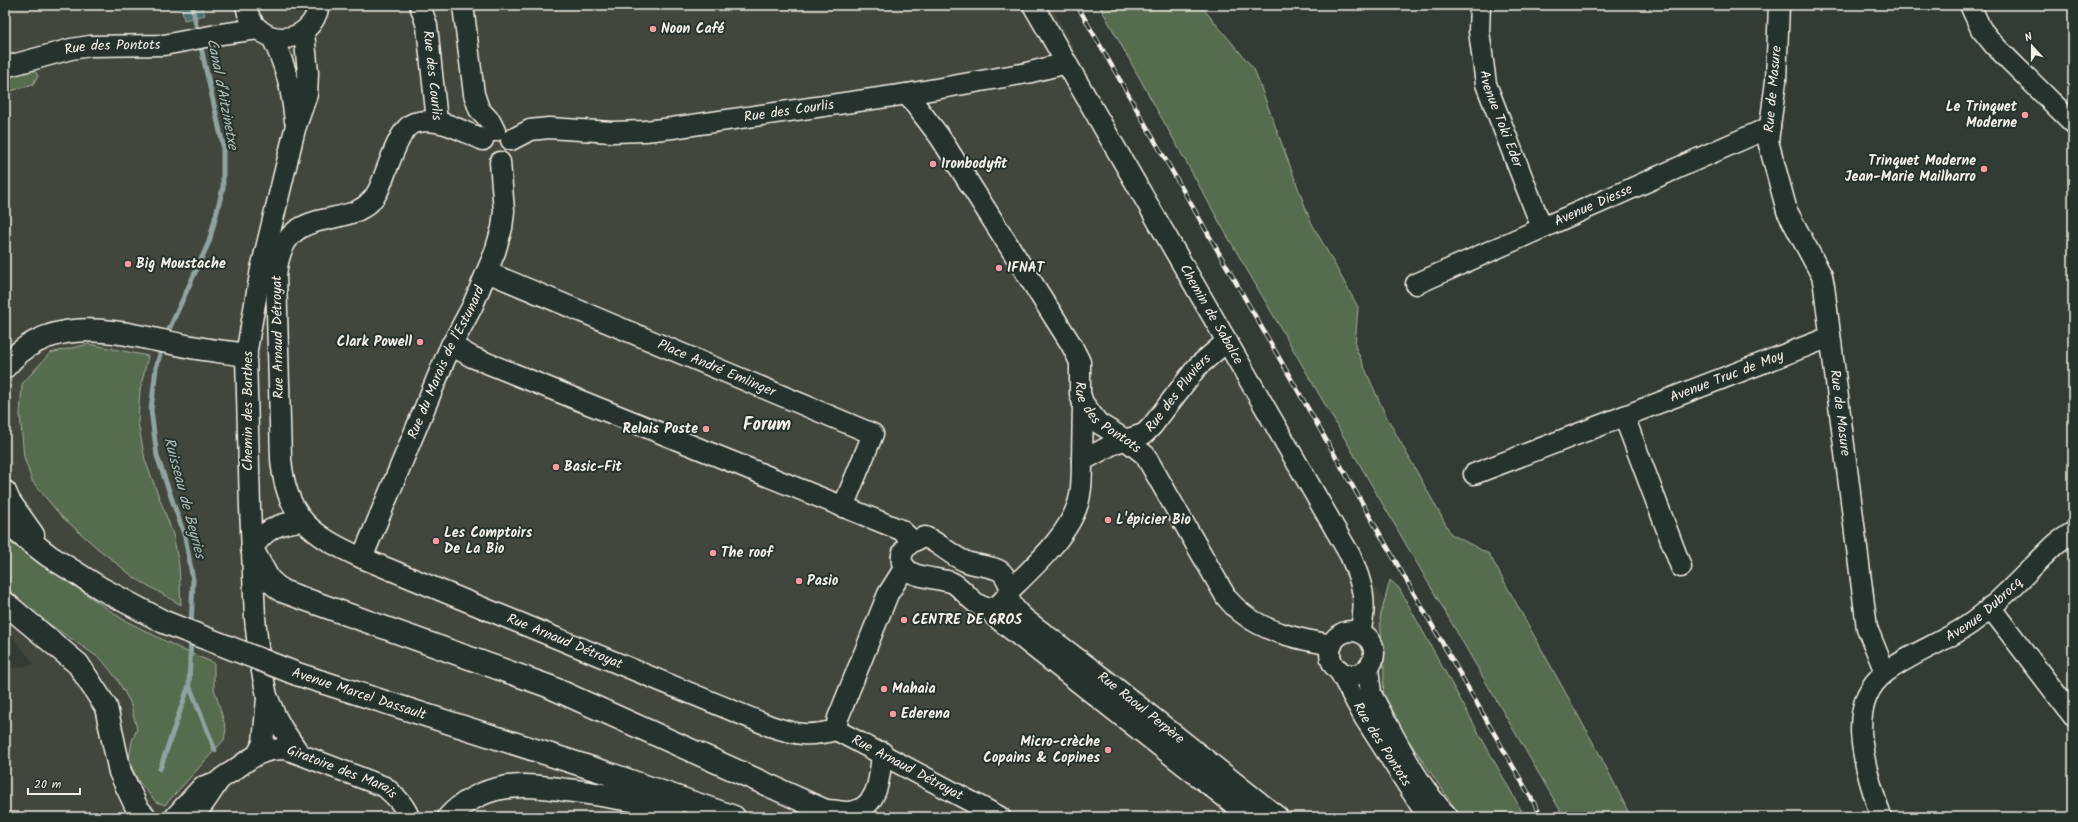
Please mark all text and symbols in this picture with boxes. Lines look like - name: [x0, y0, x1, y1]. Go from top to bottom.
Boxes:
- place label: Noon Café: [661, 18, 725, 40]
- marker: Noon Café: [648, 24, 658, 34]
- north arrow: [2012, 26, 2052, 66]
- text: N: [2022, 28, 2035, 47]
- street label: Rue des Courlis: [417, 29, 448, 122]
- street label: Rue des Pontots: [62, 34, 161, 61]
- water label: Canal d'Aitzinetxe: [199, 36, 245, 153]
- street label: Rue de Masure: [1758, 44, 1788, 133]
- street label: Avenue Toki Eder: [1473, 69, 1529, 172]
- street label: Rue des Courlis: [742, 94, 835, 128]
- place label: Le Trinquet Moderne: [1946, 96, 2018, 134]
- marker: Le Trinquet Moderne: [2020, 110, 2030, 120]
- place label: Trinquet Moderne Jean-Marie Mailharro: [1845, 150, 1977, 188]
- place label: Ironbodyfit: [941, 153, 1008, 175]
- marker: Ironbodyfit: [928, 159, 938, 169]
- marker: Trinquet Moderne Jean-Marie Mailharro: [1979, 164, 1989, 174]
- street label: Avenue Diesse: [1551, 178, 1637, 232]
- place label: Big Moustache: [136, 253, 226, 275]
- place label: IFNAT: [1007, 257, 1046, 279]
- marker: Big Moustache: [123, 259, 133, 269]
- street label: Chemin de Sabalce: [1174, 260, 1249, 369]
- marker: IFNAT: [994, 263, 1004, 273]
- street label: Rue Arnaud Détroyat: [266, 275, 290, 399]
- street label: Rue du Marais de l'Estunard: [402, 282, 491, 442]
- place label: Clark Powell: [337, 331, 412, 353]
- street label: Place André Emlinger: [654, 334, 780, 403]
- marker: Clark Powell: [415, 337, 425, 347]
- street label: Avenue Truc de Moy: [1667, 345, 1788, 409]
- street label: Rue des Pluviers: [1140, 348, 1216, 438]
- street label: Chemin des Barthes: [237, 351, 259, 471]
- street label: Rue de Masure: [1824, 368, 1856, 458]
- street label: Rue des Pontots: [1069, 382, 1146, 459]
- district label: Forum: [743, 411, 791, 440]
- place label: Relais Poste: [623, 418, 698, 440]
- marker: Relais Poste: [701, 424, 711, 434]
- water label: Ruisseau de Beyries: [156, 435, 212, 563]
- place label: Basic-Fit: [564, 456, 623, 478]
- marker: Basic-Fit: [551, 462, 561, 472]
- place label: L'épicier Bio: [1116, 509, 1191, 531]
- marker: L'épicier Bio: [1103, 515, 1113, 525]
- place label: Les Comptoirs De La Bio: [444, 522, 533, 560]
- marker: Les Comptoirs De La Bio: [431, 536, 441, 546]
- place label: The roof: [721, 542, 775, 564]
- marker: The roof: [708, 548, 718, 558]
- place label: Pasio: [807, 570, 839, 592]
- street label: Avenue Dubrocq: [1941, 572, 2028, 648]
- marker: Pasio: [794, 576, 804, 586]
- street label: Rue Arnaud Détroyat: [503, 608, 627, 675]
- place label: CENTRE DE GROS: [912, 609, 1022, 631]
- marker: CENTRE DE GROS: [899, 615, 909, 625]
- street label: Avenue Marcel Dassault: [289, 662, 430, 726]
- street label: Rue Raoul Perpère: [1093, 666, 1190, 750]
- place label: Mahaia: [892, 678, 936, 700]
- marker: Mahaia: [879, 684, 889, 694]
- street label: Rue des Pontots: [1347, 698, 1417, 791]
- place label: Ederena: [901, 703, 950, 725]
- marker: Ederena: [888, 709, 898, 719]
- street label: Rue Arnaud Détroyat: [847, 729, 967, 807]
- place label: Micro-crèche Copains & Copines: [983, 731, 1100, 769]
- street label: Giratoire des Marais: [284, 739, 403, 804]
- marker: Micro-crèche Copains & Copines: [1103, 745, 1113, 755]
- scale bar: [28, 770, 80, 796]
- text: 20 m: [34, 775, 62, 794]

